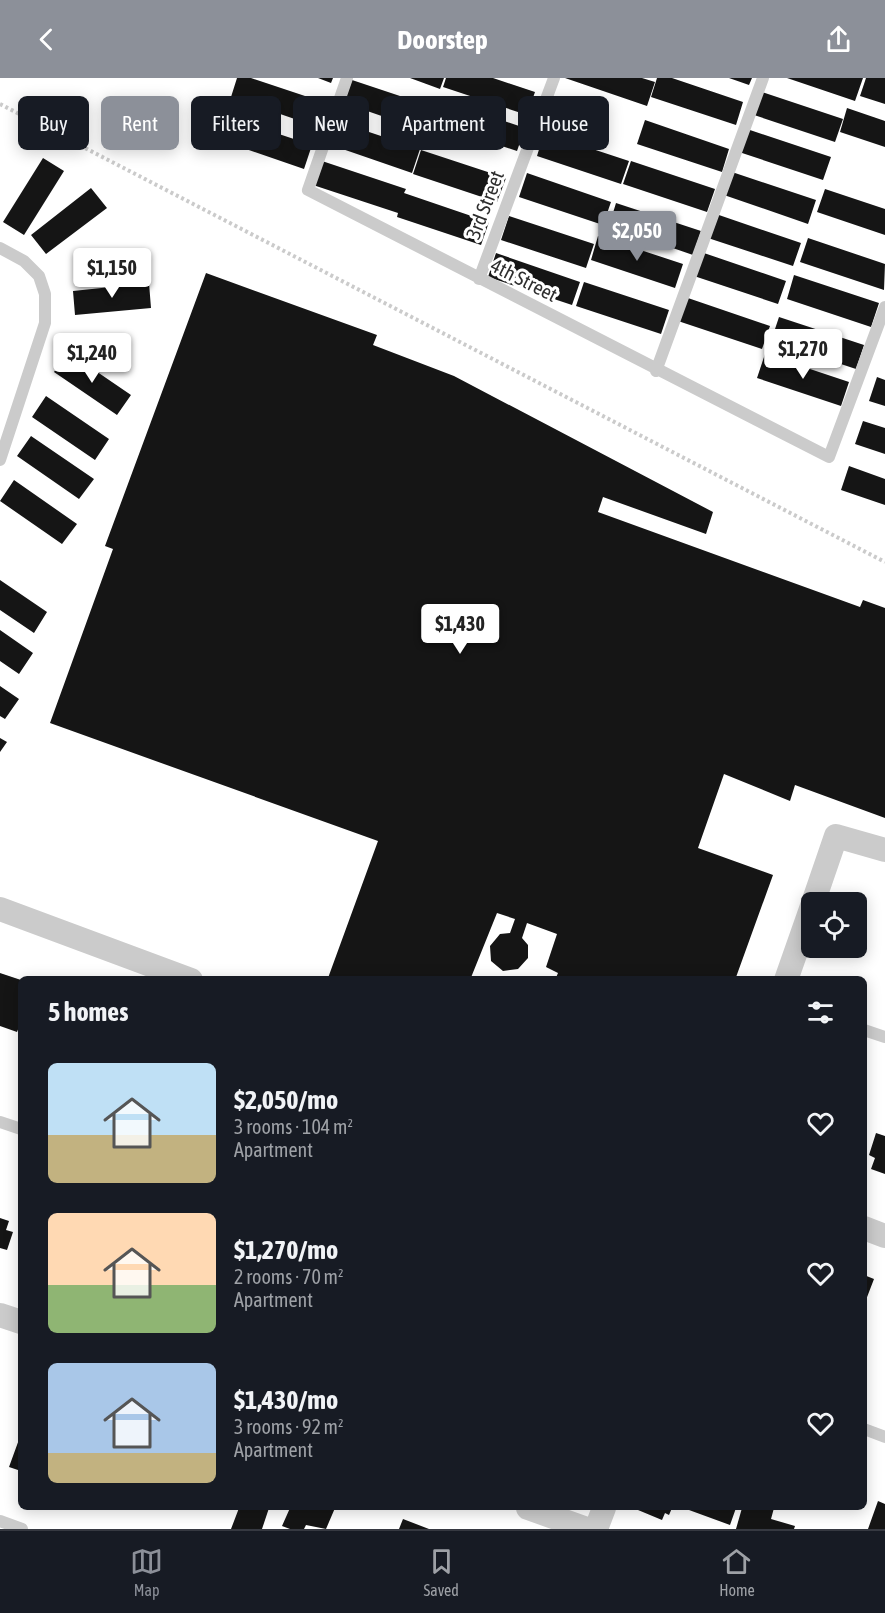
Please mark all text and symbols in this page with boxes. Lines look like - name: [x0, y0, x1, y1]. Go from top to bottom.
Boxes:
- icon: back: [30, 23, 63, 56]
- icon: share: [822, 23, 855, 56]
- text: Doorstep: [397, 24, 488, 55]
- chip: Buy: [18, 96, 89, 150]
- chip: Rent: [101, 96, 179, 150]
- chip: Filters: [191, 96, 281, 150]
- chip: New: [293, 96, 369, 150]
- chip: Apartment: [381, 96, 506, 150]
- chip: House: [518, 96, 609, 150]
- street label: 3rd Street: [461, 167, 508, 242]
- pin: $2,050: [588, 211, 686, 262]
- text: $2,050: [612, 219, 662, 242]
- pin: $1,150: [63, 248, 161, 299]
- street label: 4th Street: [487, 253, 562, 306]
- text: $1,150: [87, 256, 137, 279]
- pin: $1,270: [754, 329, 852, 380]
- pin: $1,240: [43, 333, 141, 384]
- text: $1,270: [778, 337, 828, 360]
- text: $1,240: [67, 341, 117, 364]
- pin: $1,430: [411, 604, 509, 655]
- text: $1,430: [435, 612, 485, 635]
- map controls: [801, 892, 867, 958]
- button: locate: [801, 892, 867, 958]
- icon: filters: [804, 996, 837, 1029]
- text: 5 homes: [48, 997, 128, 1027]
- text: $2,050/mo: [234, 1085, 338, 1115]
- icon: home: [96, 1087, 168, 1159]
- icon: heart: [804, 1107, 837, 1140]
- text: 3 rooms · 104 m²: [234, 1115, 353, 1138]
- text: Apartment: [234, 1138, 313, 1161]
- text: $1,270/mo: [234, 1235, 338, 1265]
- icon: home: [96, 1237, 168, 1309]
- icon: heart: [804, 1257, 837, 1290]
- text: 2 rooms · 70 m²: [234, 1265, 344, 1288]
- text: Apartment: [234, 1288, 313, 1311]
- text: $1,430/mo: [234, 1385, 338, 1415]
- icon: home: [96, 1387, 168, 1459]
- icon: heart: [804, 1407, 837, 1440]
- text: 3 rooms · 92 m²: [234, 1415, 344, 1438]
- text: Apartment: [234, 1438, 313, 1461]
- tab: Map: [130, 1545, 163, 1599]
- tab: Saved: [423, 1545, 459, 1599]
- tab: Home: [719, 1545, 755, 1599]

